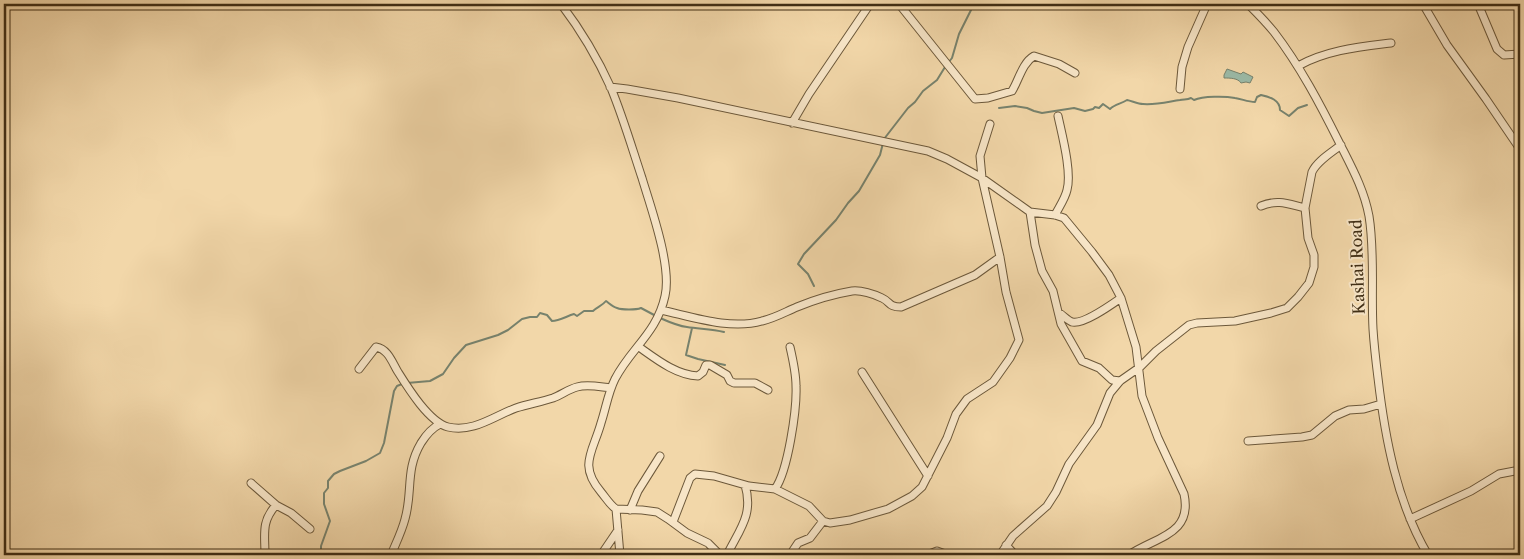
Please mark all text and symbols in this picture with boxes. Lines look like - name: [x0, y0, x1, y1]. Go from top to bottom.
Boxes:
- street label: Kashai Road: [1345, 219, 1369, 315]

